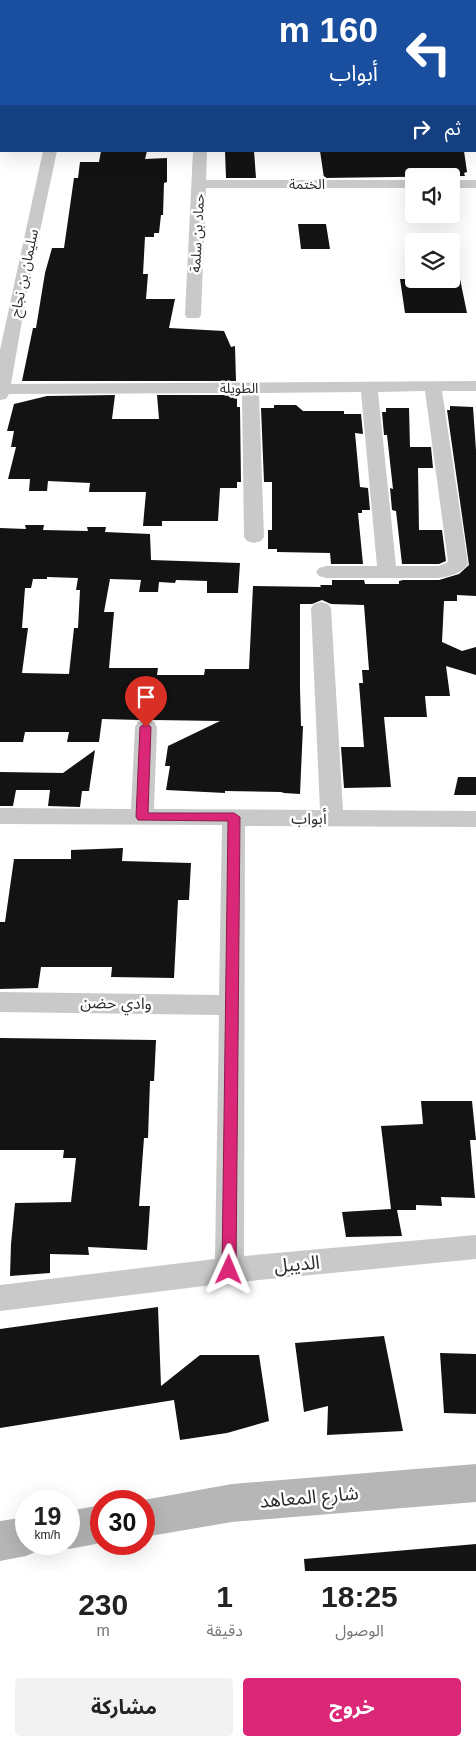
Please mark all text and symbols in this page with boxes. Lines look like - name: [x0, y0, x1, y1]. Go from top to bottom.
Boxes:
- text: 160 m: [279, 10, 378, 49]
- icon: left: [396, 20, 461, 85]
- text: أبواب: [329, 61, 378, 86]
- icon: right: [407, 115, 435, 143]
- text: ثم: [445, 118, 461, 139]
- map controls: [405, 168, 460, 288]
- button: sound: [405, 168, 460, 223]
- street label: الختمة: [289, 176, 325, 192]
- street label: حماد بن سلمة: [187, 193, 208, 273]
- street label: سليمان بن نجاح: [7, 227, 44, 319]
- button: layers: [405, 233, 460, 288]
- street label: الطويلة: [220, 380, 258, 397]
- pin: [125, 676, 167, 727]
- icon: arrive: [132, 683, 160, 711]
- street label: أبواب: [291, 808, 327, 828]
- street label: وادي حضن: [80, 994, 152, 1016]
- position arrow: [202, 1243, 254, 1295]
- street label: الديبل: [273, 1252, 321, 1277]
- street label: شارع المعاهد: [259, 1482, 360, 1515]
- speed limit sign: 30: [90, 1490, 155, 1555]
- text: 19: [34, 1502, 61, 1530]
- text: km/h: [34, 1528, 61, 1542]
- text: 1: [216, 1580, 233, 1613]
- text: 18:25: [321, 1580, 398, 1613]
- text: 230: [78, 1588, 128, 1621]
- text: m: [97, 1622, 110, 1639]
- text: دقيقة: [206, 1622, 243, 1639]
- text: الوصول: [335, 1622, 384, 1639]
- button: مشاركة: [15, 1678, 233, 1736]
- button: خروج: [243, 1678, 461, 1736]

